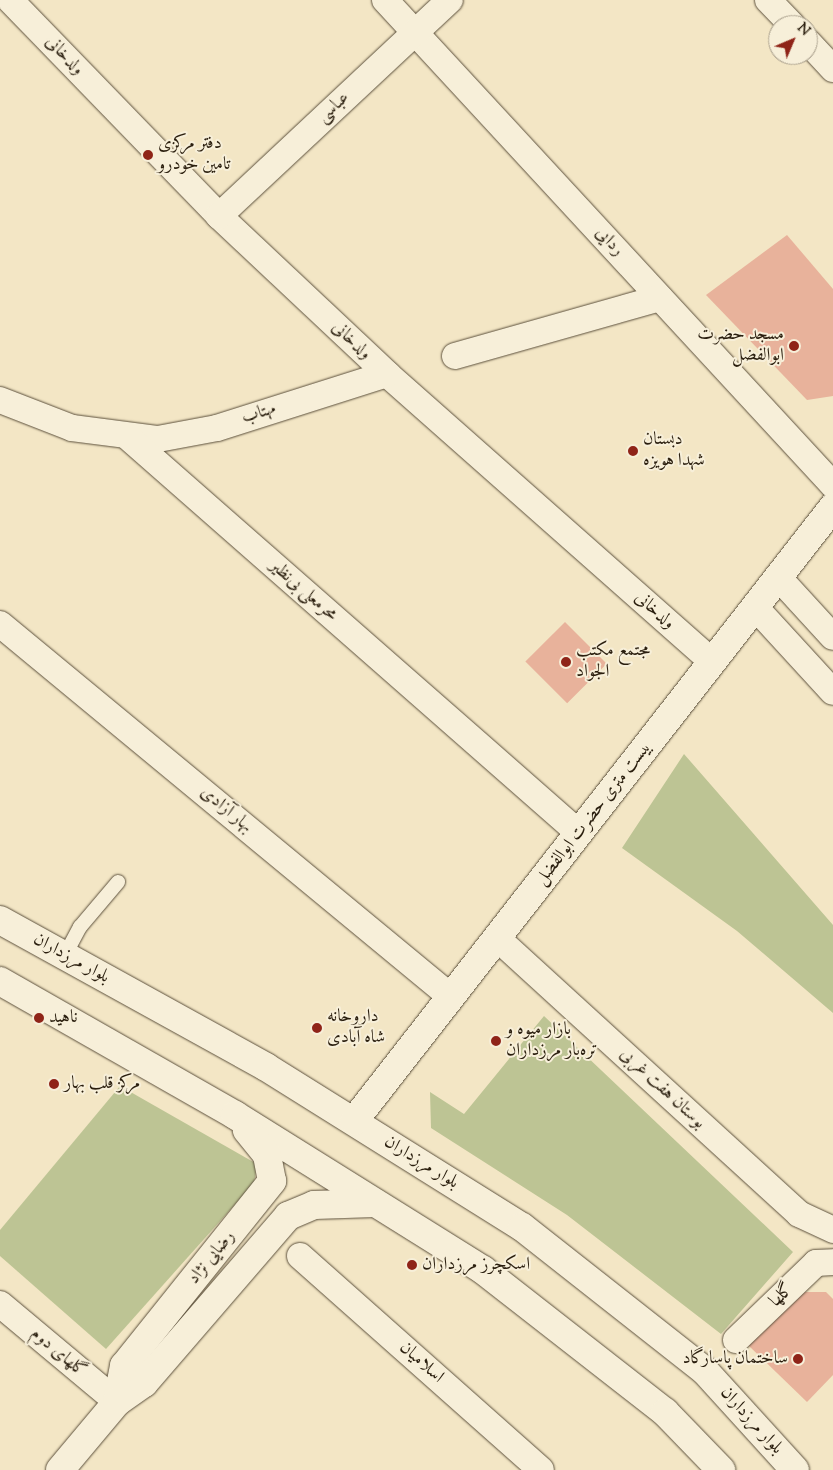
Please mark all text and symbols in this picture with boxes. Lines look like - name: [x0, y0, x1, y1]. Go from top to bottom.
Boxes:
- north arrow: [768, 15, 818, 65]
- text: N: [792, 19, 814, 41]
- street label: ولدخانی: [40, 32, 88, 80]
- street label: عباسی: [313, 88, 355, 128]
- place label: دفتر مرکزی تامین خودرو: [158, 134, 231, 176]
- marker: دفتر مرکزی تامین خودرو: [142, 149, 154, 161]
- street label: ردایی: [590, 223, 628, 261]
- street label: ولدخانی: [327, 317, 375, 365]
- place label: مسجد حضرت ابوالفضل: [697, 325, 784, 368]
- marker: مسجد حضرت ابوالفضل: [788, 340, 800, 352]
- street label: مهتاب: [239, 399, 279, 429]
- place label: دبستان شهدا هویزه: [643, 430, 705, 472]
- marker: دبستان شهدا هویزه: [627, 445, 639, 457]
- street label: محرمعلی بی‌نظیر: [265, 556, 341, 626]
- street label: ولدخانی: [629, 588, 679, 634]
- place label: مجتمع مکتب الجواد: [576, 641, 650, 684]
- marker: مجتمع مکتب الجواد: [560, 656, 572, 668]
- street label: بیست متری حضرت ابوالفضل: [531, 738, 657, 890]
- street label: بهار آزادی: [195, 782, 257, 838]
- street label: بلوار مرزداران: [29, 929, 113, 989]
- place label: ناهید: [49, 1007, 78, 1029]
- place label: داروخانه شاه آبادی: [327, 1007, 385, 1050]
- marker: ناهید: [33, 1012, 45, 1024]
- place label: بازار میوه و تره‌بار مرزداران: [506, 1020, 597, 1062]
- marker: داروخانه شاه آبادی: [311, 1022, 323, 1034]
- marker: بازار میوه و تره‌بار مرزداران: [490, 1035, 502, 1047]
- street label: بوستان هفت غربی: [615, 1044, 709, 1134]
- place label: مرکز قلب بهار: [64, 1073, 140, 1095]
- marker: مرکز قلب بهار: [48, 1078, 60, 1090]
- street label: بلوار مرزداران: [380, 1132, 462, 1194]
- street label: رضایی نژاد: [184, 1227, 240, 1289]
- place label: اسکچرز مرزداران: [422, 1254, 530, 1276]
- marker: اسکچرز مرزداران: [406, 1259, 418, 1271]
- street label: گلها: [765, 1279, 799, 1313]
- street label: گلهای دوم: [26, 1323, 90, 1383]
- street label: اسلامیان: [394, 1337, 448, 1389]
- place label: ساختمان پاسارگاد: [682, 1348, 788, 1370]
- marker: ساختمان پاسارگاد: [792, 1353, 804, 1365]
- street label: بلوار مرزداران: [715, 1383, 787, 1459]

